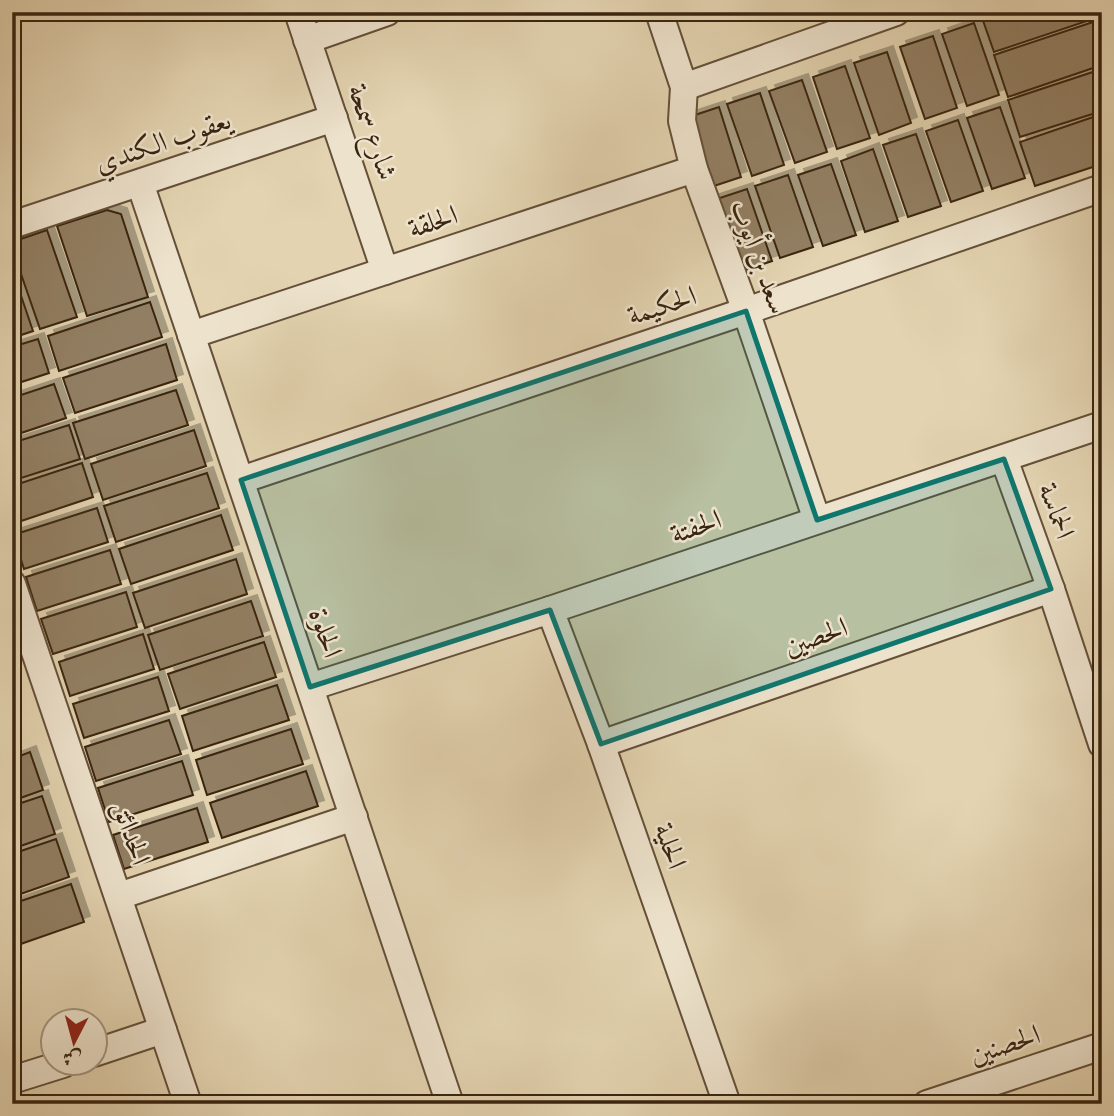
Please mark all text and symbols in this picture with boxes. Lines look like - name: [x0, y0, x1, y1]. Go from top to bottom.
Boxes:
- street label: شارع سمحة: [335, 79, 405, 186]
- street label: يعقوب الكندي: [90, 102, 238, 185]
- street label: سعد بن أيوب: [722, 194, 799, 319]
- street label: الحلقة: [404, 198, 462, 246]
- street label: الحكيمة: [623, 278, 701, 334]
- street label: الحماسة: [1030, 478, 1082, 544]
- street label: الحفتة: [666, 502, 726, 552]
- street label: الحلوة: [300, 604, 350, 662]
- street label: الحصين: [779, 610, 853, 664]
- street label: الحدائق: [104, 796, 158, 870]
- street label: الحلية: [646, 818, 694, 874]
- north arrow: [38, 1007, 108, 1078]
- street label: الحصنين: [965, 1017, 1045, 1073]
- text: ش: [62, 1045, 83, 1071]

